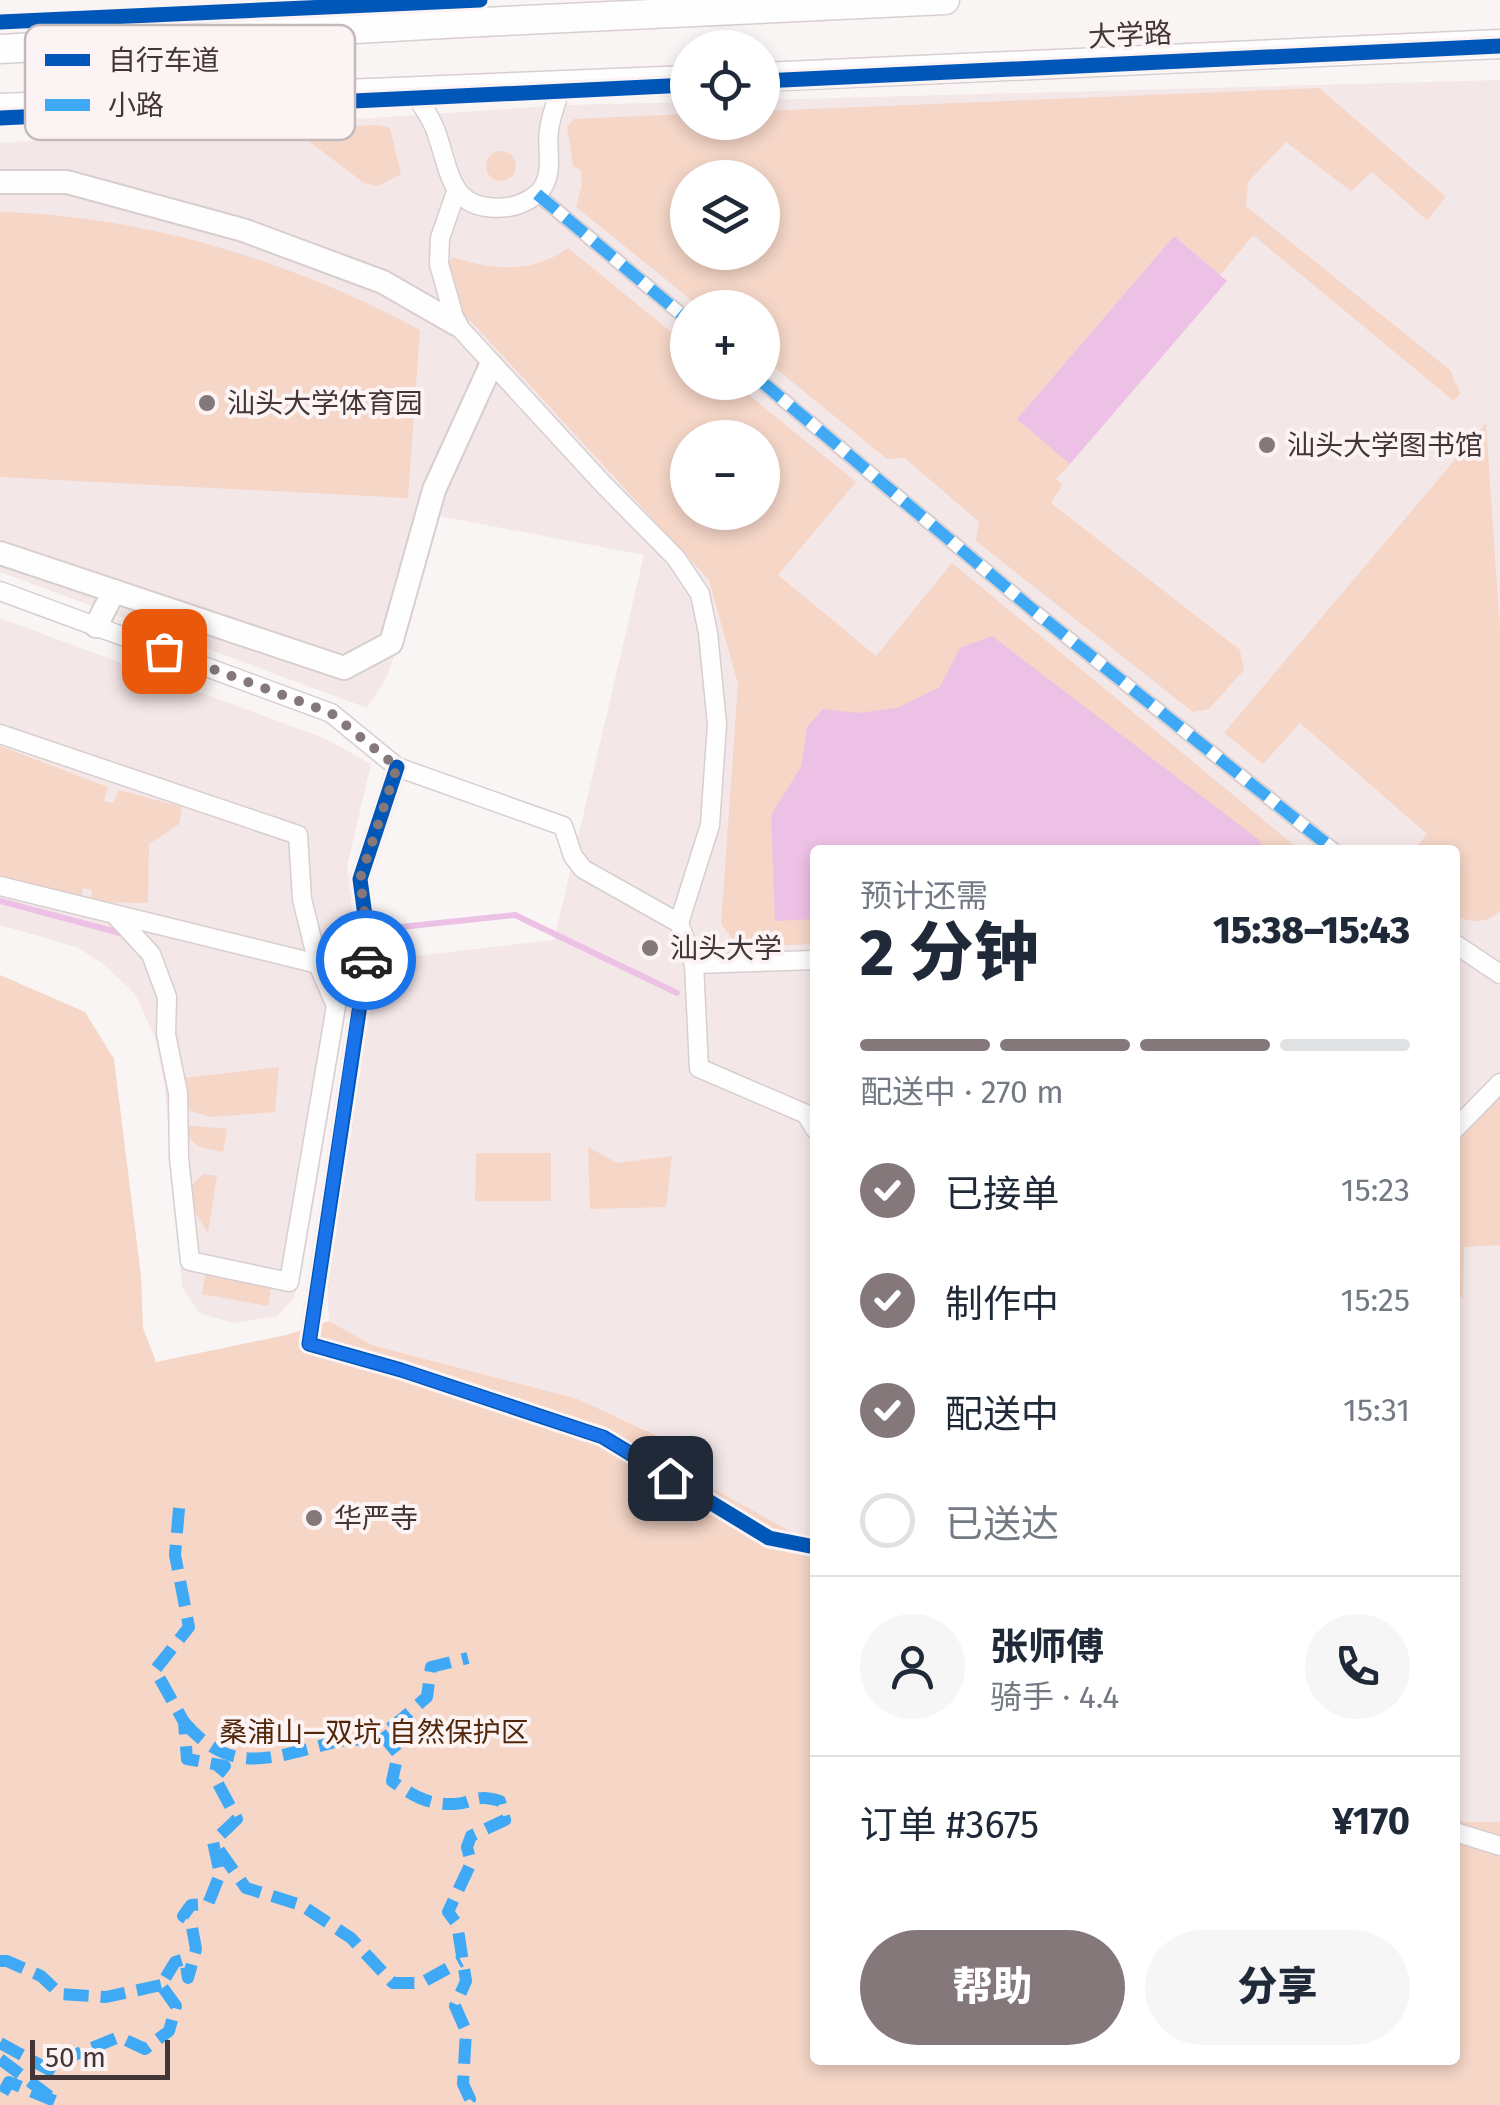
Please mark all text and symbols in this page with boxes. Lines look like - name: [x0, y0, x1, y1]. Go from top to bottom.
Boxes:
- street label: 大学路: [1087, 16, 1173, 54]
- legend: [25, 25, 355, 140]
- map controls: [670, 30, 780, 530]
- button: locate: [670, 30, 780, 140]
- text: 自行车道: [108, 44, 220, 77]
- text: 小路: [108, 89, 164, 122]
- button: layers: [670, 160, 780, 270]
- button: +: [670, 290, 780, 400]
- place label: 汕头大学体育园: [227, 387, 423, 420]
- marker: 汕头大学体育园: [196, 392, 218, 414]
- button: −: [670, 420, 780, 530]
- place label: 汕头大学图书馆: [1287, 429, 1483, 462]
- marker: 汕头大学图书馆: [1256, 434, 1278, 456]
- pin: [122, 609, 207, 694]
- icon: bag: [137, 624, 192, 679]
- text: 预计还需: [860, 877, 988, 915]
- text: 15:38–15:43: [1213, 907, 1410, 953]
- courier: [316, 910, 416, 1010]
- text: 2 分钟: [860, 914, 1039, 992]
- place label: 汕头大学: [670, 932, 782, 965]
- icon: car: [339, 933, 394, 988]
- marker: 汕头大学: [639, 937, 661, 959]
- text: 配送中 · 270 m: [860, 1073, 1064, 1111]
- icon: check: [860, 1163, 915, 1218]
- text: 已接单: [945, 1171, 1059, 1217]
- text: 15:23: [1341, 1171, 1410, 1209]
- icon: check: [860, 1273, 915, 1328]
- text: 制作中: [945, 1281, 1059, 1327]
- text: 15:25: [1341, 1281, 1410, 1319]
- icon: check: [860, 1383, 915, 1438]
- text: 配送中: [945, 1391, 1059, 1437]
- text: 15:31: [1343, 1391, 1410, 1429]
- pin: [628, 1436, 713, 1521]
- icon: home: [643, 1451, 698, 1506]
- text: 已送达: [945, 1501, 1059, 1547]
- place label: 华严寺: [334, 1502, 418, 1535]
- marker: 华严寺: [303, 1507, 325, 1529]
- button: person: [860, 1614, 965, 1719]
- button: phone: [1305, 1614, 1410, 1719]
- text: 张师傅: [990, 1624, 1104, 1670]
- text: 骑手 · 4.4: [990, 1678, 1119, 1716]
- park label: 桑浦山—双坑 自然保护区: [219, 1716, 529, 1749]
- text: ¥170: [1332, 1798, 1410, 1844]
- text: 订单 #3675: [860, 1802, 1039, 1848]
- button: 帮助: [860, 1930, 1125, 2045]
- button: 分享: [1145, 1930, 1410, 2045]
- scale bar: [30, 2035, 170, 2080]
- text: 50 m: [45, 2041, 106, 2074]

